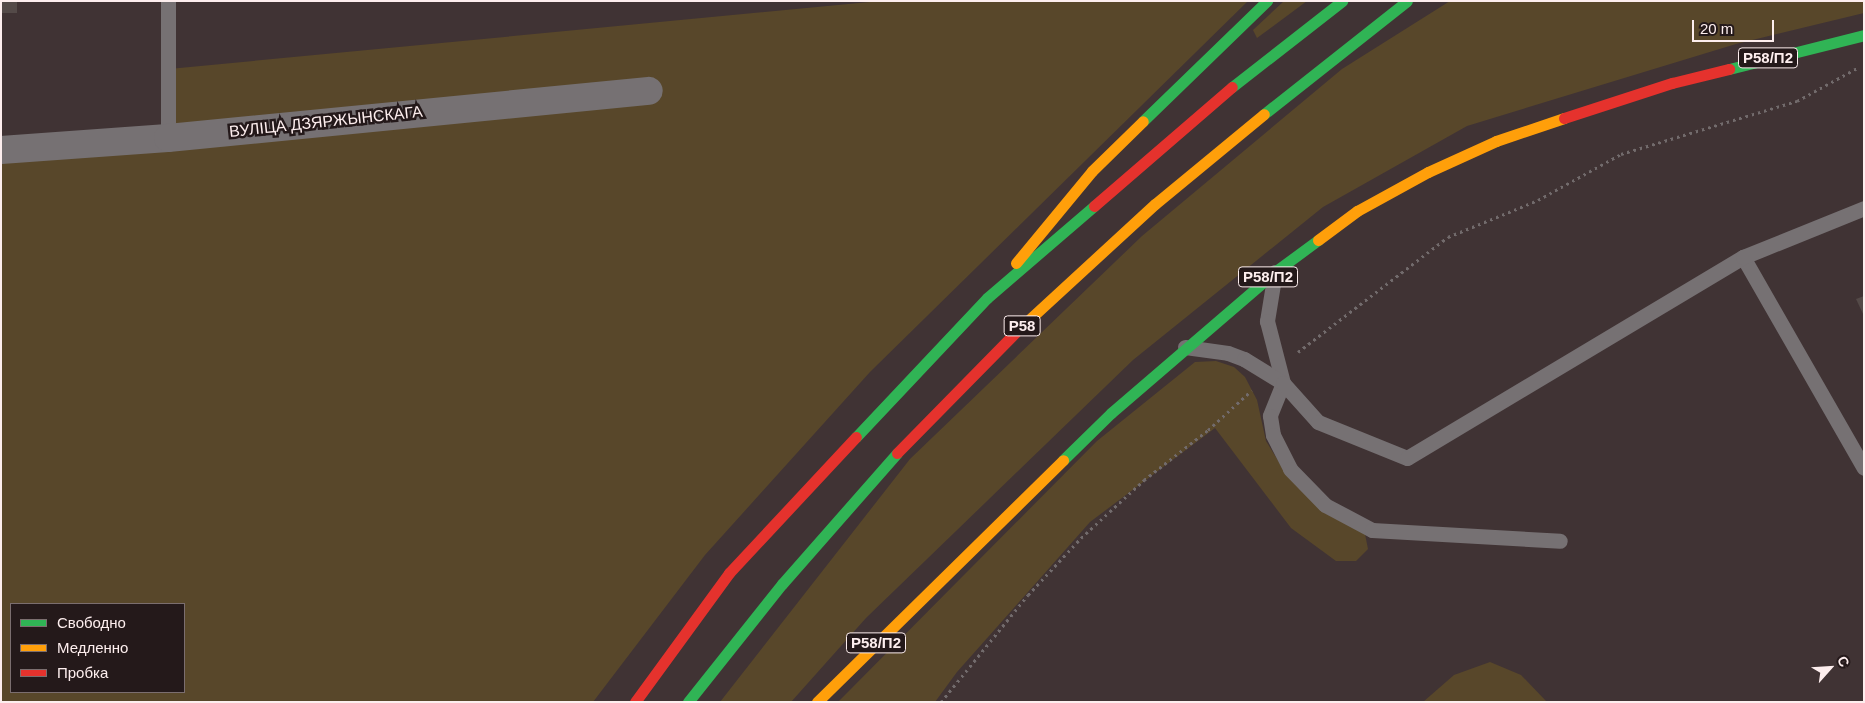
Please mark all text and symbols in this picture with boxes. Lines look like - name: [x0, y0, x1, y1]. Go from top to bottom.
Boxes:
- scale bar: [1695, 10, 1778, 42]
- text: 20 m: [1700, 20, 1733, 37]
- road number: Р58/П2: [1738, 46, 1798, 70]
- street label: ВУЛІЦА ДЗЯРЖЫНСКАГА: [228, 102, 424, 142]
- road number: Р58/П2: [1238, 264, 1298, 290]
- road number: Р58: [1003, 314, 1041, 338]
- legend: [10, 603, 185, 693]
- text: Свободно: [57, 614, 126, 631]
- road number: Р58/П2: [846, 630, 906, 656]
- text: Медленно: [57, 639, 128, 656]
- north arrow: [1805, 643, 1855, 693]
- text: С: [1834, 653, 1853, 669]
- text: Пробка: [57, 664, 108, 681]

